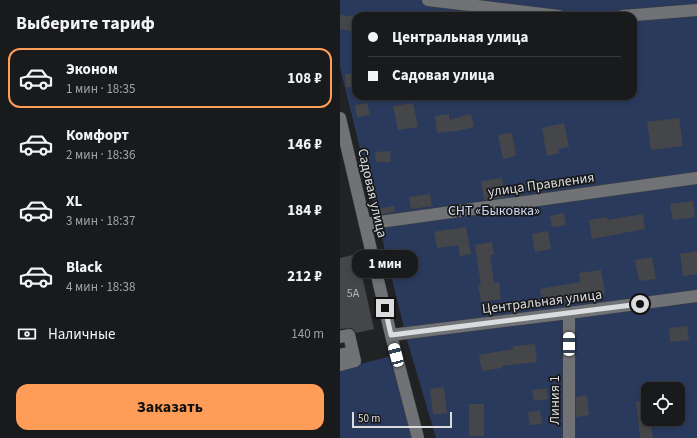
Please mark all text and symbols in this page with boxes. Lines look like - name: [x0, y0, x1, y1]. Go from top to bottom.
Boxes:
- text: Выберите тариф: [16, 11, 155, 36]
- text: Центральная улица: [392, 27, 529, 48]
- text: Эконом: [66, 59, 118, 80]
- icon: car: [18, 60, 54, 96]
- text: Садовая улица: [392, 65, 495, 86]
- text: 108 ₽: [287, 68, 322, 89]
- text: 1 мин · 18:35: [66, 80, 135, 98]
- text: Комфорт: [66, 125, 129, 146]
- icon: car: [18, 126, 54, 162]
- text: 146 ₽: [287, 134, 322, 155]
- text: 2 мин · 18:36: [66, 146, 135, 164]
- street label: Садовая улица: [352, 147, 392, 240]
- street label: улица Правления: [486, 168, 596, 202]
- text: XL: [66, 191, 82, 212]
- icon: car: [18, 192, 54, 228]
- text: 184 ₽: [287, 200, 322, 221]
- park label: СНТ «Быковка»: [448, 201, 540, 221]
- text: 3 мин · 18:37: [66, 212, 135, 230]
- callout: 1 мин: [352, 250, 418, 278]
- text: 1 мин: [368, 255, 402, 273]
- text: Black: [66, 257, 103, 278]
- icon: car: [18, 258, 54, 294]
- text: 212 ₽: [287, 266, 322, 287]
- text: 4 мин · 18:38: [66, 278, 135, 296]
- house number: 5А: [347, 285, 360, 302]
- street label: Центральная улица: [481, 285, 603, 319]
- route start: [631, 295, 649, 313]
- route end: [376, 299, 394, 317]
- icon: cash: [16, 323, 38, 345]
- text: Наличные: [48, 324, 115, 345]
- text: 140 m: [291, 325, 324, 343]
- car: [563, 332, 575, 356]
- car: [387, 342, 405, 368]
- street label: Линия 1: [545, 375, 565, 425]
- map controls: [641, 382, 685, 426]
- button: locate: [641, 382, 685, 426]
- button: Заказать: [16, 384, 324, 430]
- scale bar: [352, 410, 452, 429]
- text: 50 m: [358, 411, 380, 426]

